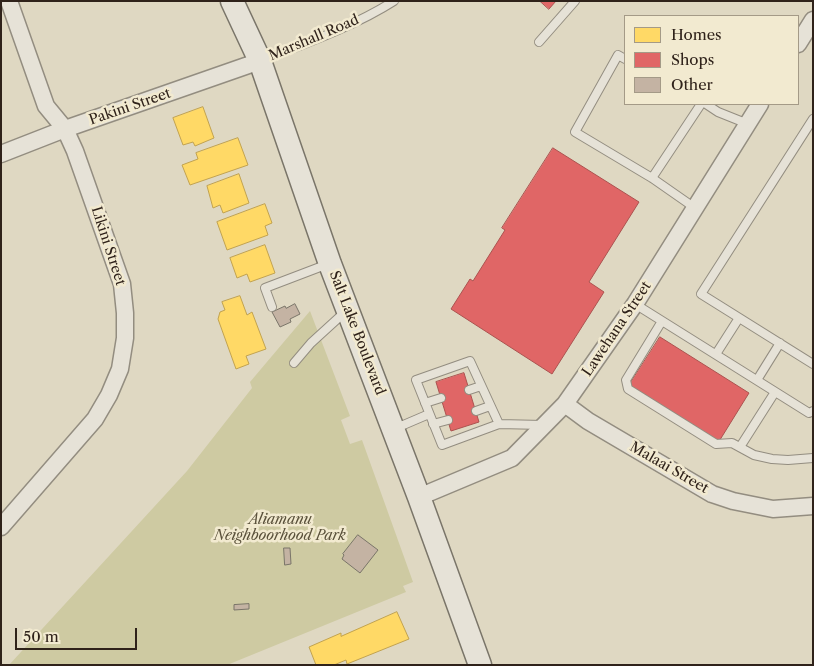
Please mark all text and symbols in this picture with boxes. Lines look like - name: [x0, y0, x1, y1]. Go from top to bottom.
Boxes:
- street label: Marshall Road: [266, 11, 362, 65]
- legend: [624, 15, 799, 105]
- text: Homes: [671, 25, 722, 44]
- text: Shops: [671, 50, 714, 69]
- text: Other: [671, 75, 713, 94]
- street label: Pakini Street: [87, 85, 173, 129]
- street label: Likini Street: [87, 204, 129, 288]
- street label: Salt Lake Boulevard: [326, 268, 388, 398]
- street label: Lawehana Street: [579, 278, 655, 380]
- street label: Malaai Street: [627, 439, 711, 497]
- park label: Aliamanu Neighboorhood Park: [214, 512, 346, 544]
- scale bar: [18, 618, 140, 650]
- text: 50 m: [23, 627, 59, 646]

